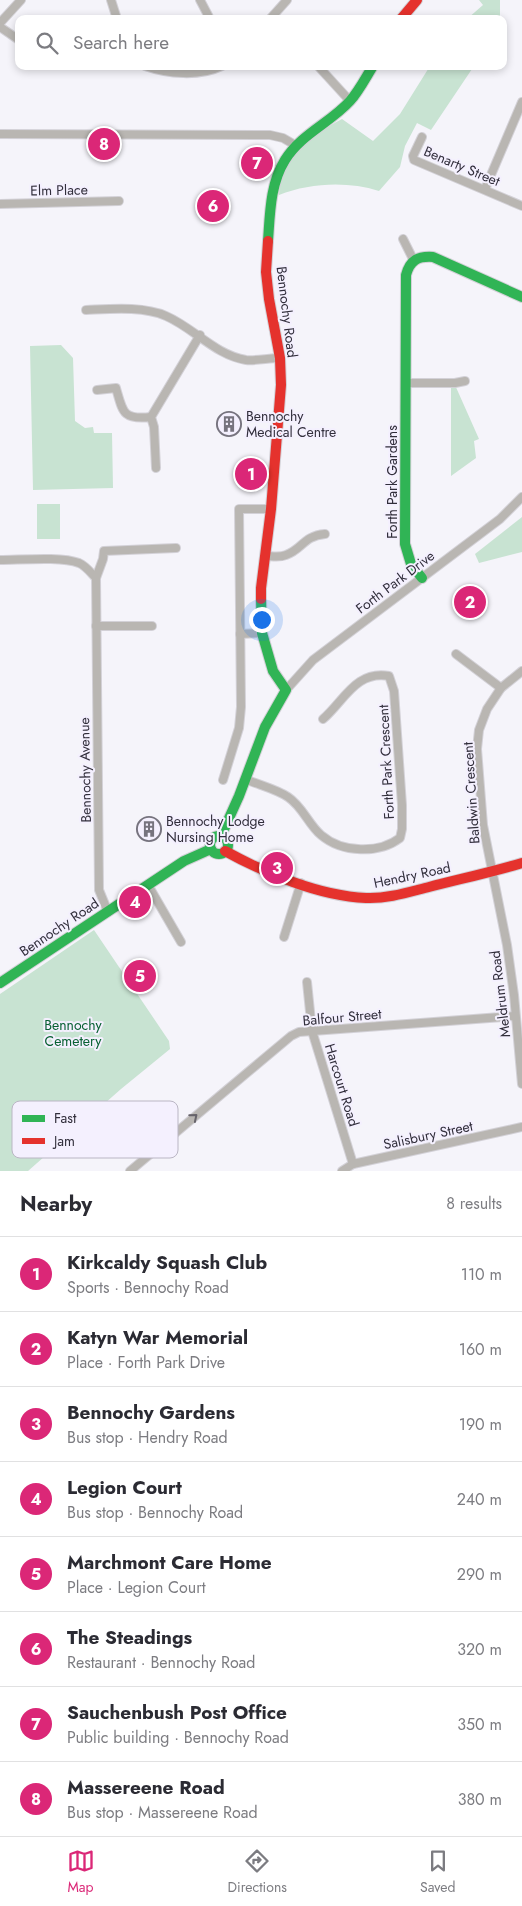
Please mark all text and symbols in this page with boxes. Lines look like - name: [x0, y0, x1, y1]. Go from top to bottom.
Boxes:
- search box: [15, 15, 507, 70]
- icon: search: [33, 29, 61, 57]
- text: Search here: [73, 29, 169, 56]
- pin: 8: [88, 125, 120, 163]
- street label: Benarty Street: [421, 141, 504, 191]
- pin: 7: [241, 144, 273, 182]
- street label: Elm Place: [30, 179, 88, 201]
- pin: 6: [197, 187, 229, 225]
- street label: Bennochy Road: [271, 265, 303, 359]
- place label: Bennochy Medical Centre: [246, 406, 336, 442]
- building icon: Bennochy Medical Centre: [216, 411, 242, 437]
- street label: Forth Park Gardens: [382, 425, 402, 539]
- pin: 1: [235, 455, 267, 493]
- street label: Forth Park Drive: [351, 546, 439, 618]
- pin: 2: [454, 583, 486, 621]
- your location: [249, 607, 275, 633]
- street label: Forth Park Crescent: [373, 704, 399, 820]
- street label: Bennochy Avenue: [74, 717, 96, 823]
- street label: Baldwin Crescent: [457, 741, 485, 845]
- place label: Bennochy Lodge Nursing Home: [166, 811, 265, 847]
- building icon: Bennochy Lodge Nursing Home: [136, 816, 162, 842]
- pin: 3: [261, 849, 293, 887]
- street label: Hendry Road: [372, 857, 452, 893]
- pin: 4: [119, 883, 151, 921]
- street label: Bennochy Road: [15, 893, 103, 961]
- street label: Meldrum Road: [485, 949, 515, 1039]
- pin: 5: [124, 957, 156, 995]
- street label: Balfour Street: [302, 1004, 383, 1030]
- park label: Bennochy Cemetery: [44, 1015, 103, 1051]
- street label: Harcourt Road: [320, 1041, 364, 1129]
- legend: [12, 1101, 178, 1158]
- text: Fast: [54, 1108, 77, 1128]
- one-way arrow: [189, 1114, 198, 1123]
- street label: Salisbury Street: [381, 1116, 475, 1154]
- text: Jam: [52, 1131, 75, 1151]
- text: Nearby: [20, 1189, 92, 1219]
- text: 8 results: [446, 1192, 502, 1215]
- text: Kirkcaldy Squash Club: [67, 1249, 267, 1276]
- text: 1: [32, 1263, 40, 1286]
- text: 110 m: [461, 1263, 502, 1286]
- text: Sports · Bennochy Road: [67, 1276, 229, 1299]
- text: Katyn War Memorial: [67, 1324, 248, 1351]
- text: 2: [31, 1338, 41, 1361]
- text: 160 m: [459, 1338, 502, 1361]
- text: Place · Forth Park Drive: [67, 1351, 225, 1374]
- text: Bennochy Gardens: [67, 1399, 235, 1426]
- text: 3: [31, 1413, 41, 1436]
- text: 190 m: [459, 1413, 502, 1436]
- text: Bus stop · Hendry Road: [67, 1426, 228, 1449]
- text: Legion Court: [67, 1474, 182, 1501]
- text: 4: [30, 1488, 42, 1511]
- text: 240 m: [457, 1488, 502, 1511]
- text: Bus stop · Bennochy Road: [67, 1501, 243, 1524]
- text: Marchmont Care Home: [67, 1549, 272, 1576]
- text: 5: [31, 1563, 41, 1586]
- text: 290 m: [457, 1563, 502, 1586]
- text: Place · Legion Court: [67, 1576, 206, 1599]
- text: The Steadings: [67, 1624, 192, 1651]
- text: 6: [31, 1638, 41, 1661]
- text: 320 m: [457, 1638, 502, 1661]
- text: Restaurant · Bennochy Road: [67, 1651, 255, 1674]
- text: Sauchenbush Post Office: [67, 1699, 287, 1726]
- text: 7: [31, 1713, 41, 1736]
- text: 350 m: [457, 1713, 502, 1736]
- text: Public building · Bennochy Road: [67, 1726, 289, 1749]
- text: Massereene Road: [67, 1774, 225, 1801]
- text: 8: [31, 1788, 41, 1811]
- text: 380 m: [458, 1788, 502, 1811]
- text: Bus stop · Massereene Road: [67, 1801, 258, 1824]
- tab: Map: [67, 1847, 95, 1897]
- tab: Directions: [228, 1847, 287, 1897]
- tab: Saved: [420, 1847, 455, 1897]

